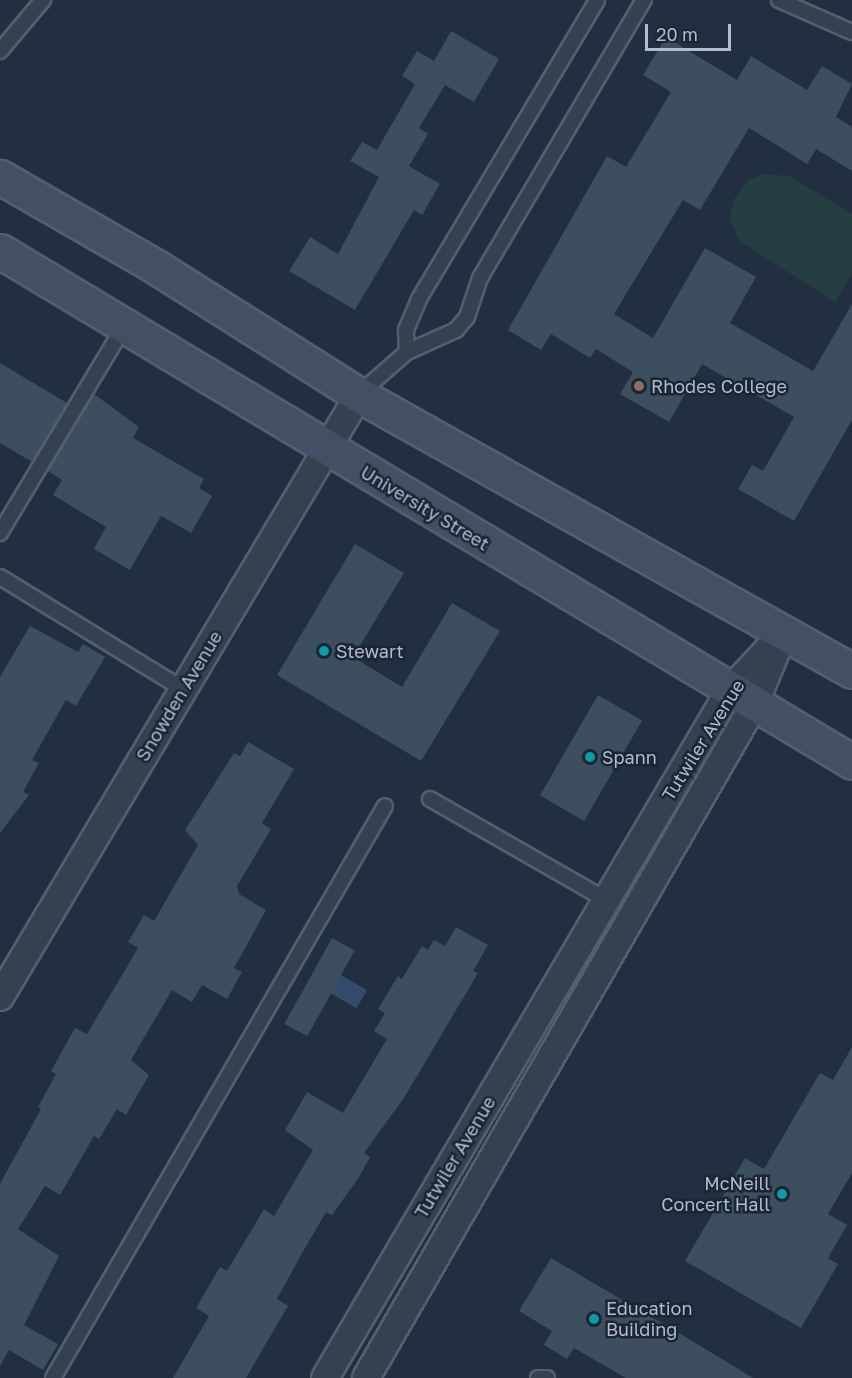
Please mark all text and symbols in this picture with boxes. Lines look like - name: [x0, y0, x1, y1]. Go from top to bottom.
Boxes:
- scale bar: [648, 12, 734, 50]
- text: 20 m: [656, 23, 698, 45]
- place label: Rhodes College: [651, 375, 787, 397]
- marker: Rhodes College: [632, 379, 646, 393]
- street label: University Street: [357, 461, 493, 555]
- street label: Snowden Avenue: [132, 627, 226, 765]
- place label: Stewart: [336, 640, 404, 662]
- marker: Stewart: [317, 644, 331, 658]
- street label: Tutwiler Avenue: [657, 676, 749, 804]
- place label: Spann: [602, 746, 657, 768]
- marker: Spann: [583, 750, 597, 764]
- street label: Tutwiler Avenue: [410, 1092, 500, 1222]
- place label: McNeill Concert Hall: [661, 1173, 770, 1216]
- marker: McNeill Concert Hall: [775, 1187, 789, 1201]
- place label: Education Building: [606, 1298, 692, 1340]
- marker: Education Building: [587, 1312, 601, 1326]

